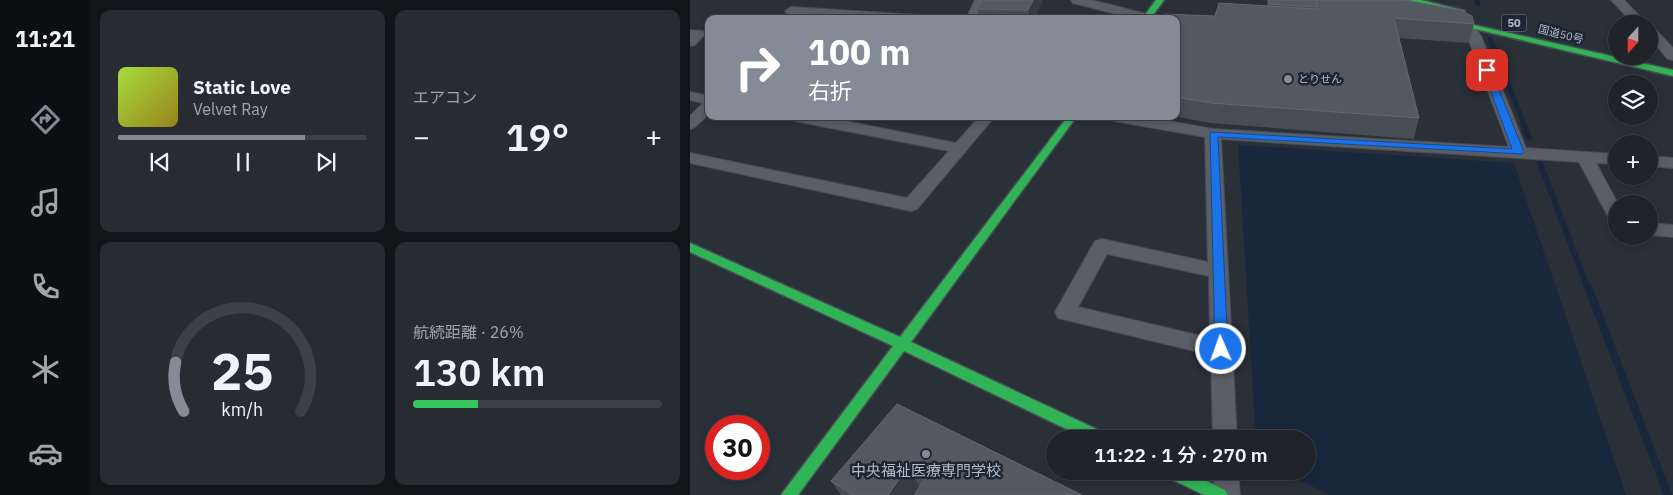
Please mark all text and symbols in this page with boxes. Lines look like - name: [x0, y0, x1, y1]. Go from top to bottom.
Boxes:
- road number: 50: [1502, 14, 1526, 32]
- north arrow: [1608, 15, 1658, 65]
- map controls: [1608, 15, 1658, 245]
- street label: 国道50号: [1537, 22, 1585, 46]
- text: 11:21: [15, 24, 75, 53]
- text: 100 m: [808, 29, 911, 75]
- icon: right: [725, 35, 790, 100]
- pin: [1466, 49, 1508, 91]
- icon: arrive: [1473, 56, 1501, 84]
- place label: とりせん: [1298, 72, 1342, 86]
- marker: とりせん: [1282, 73, 1294, 85]
- text: Static Love: [193, 75, 291, 99]
- button: layers: [1608, 75, 1658, 125]
- text: 右折: [808, 76, 852, 105]
- text: エアコン: [413, 87, 477, 107]
- text: Velvet Ray: [193, 99, 268, 119]
- icon: directions: [28, 102, 63, 137]
- text: 19°: [506, 112, 569, 161]
- text: −: [413, 118, 430, 155]
- text: +: [645, 118, 662, 155]
- button: +: [1608, 135, 1658, 185]
- icon: previous: [146, 148, 174, 176]
- icon: pause: [229, 148, 257, 176]
- icon: next: [312, 148, 340, 176]
- icon: music: [28, 185, 63, 220]
- button: −: [1608, 195, 1658, 245]
- icon: phone: [28, 269, 63, 304]
- text: 航続距離 · 26%: [413, 322, 524, 342]
- position arrow: [1194, 322, 1246, 374]
- text: 25: [211, 337, 274, 404]
- text: 130 km: [413, 347, 545, 396]
- icon: climate: [28, 352, 63, 387]
- text: km/h: [222, 398, 264, 421]
- speed limit sign: 30: [705, 415, 770, 480]
- icon: car: [28, 436, 63, 471]
- text: 11:22 · 1 分 · 270 m: [1094, 443, 1268, 467]
- marker: 中央福祉医療専門学校: [920, 448, 932, 460]
- place label: 中央福祉医療専門学校: [851, 461, 1001, 480]

